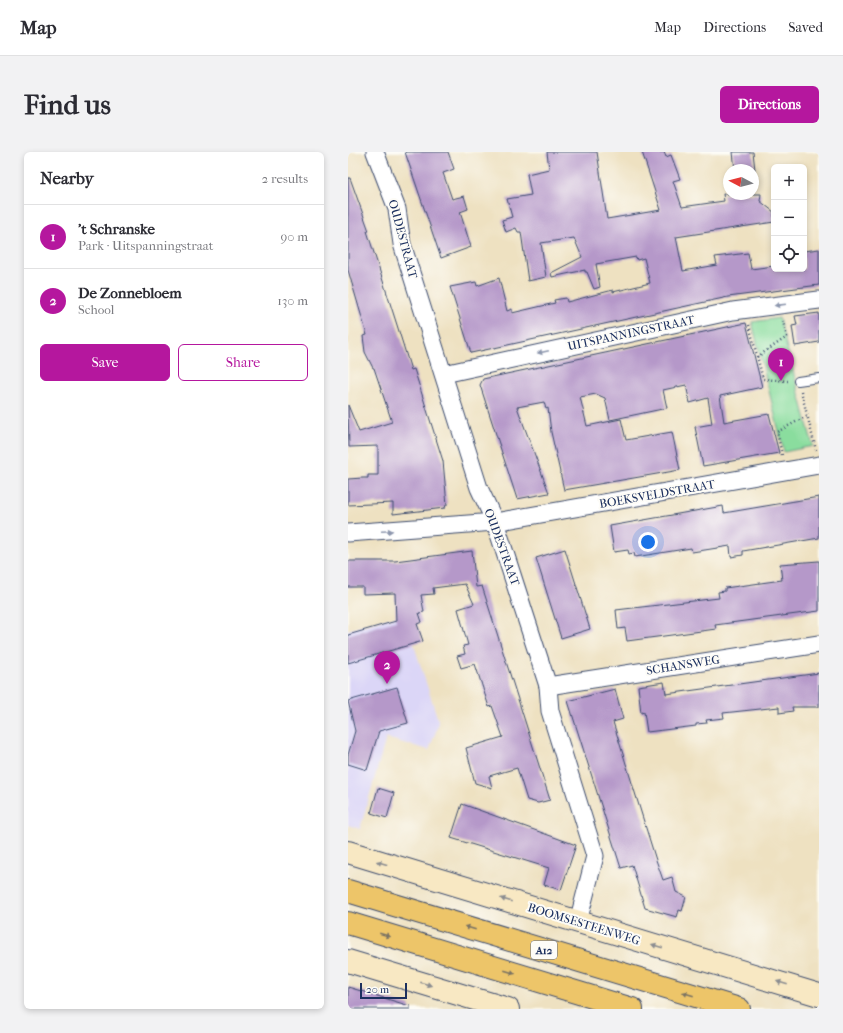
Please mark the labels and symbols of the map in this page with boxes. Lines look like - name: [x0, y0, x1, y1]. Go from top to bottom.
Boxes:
- north arrow: [723, 164, 759, 200]
- street label: OUDESTRAAT: [386, 198, 421, 281]
- one-way arrow: [774, 302, 786, 308]
- street label: UITSPANNINGSTRAAT: [566, 312, 697, 353]
- pin: 1: [768, 348, 794, 381]
- one-way arrow: [537, 350, 549, 356]
- street label: BOEKSVELDSTRAAT: [598, 477, 717, 511]
- street label: OUDESTRAAT: [482, 506, 523, 588]
- one-way arrow: [381, 528, 393, 535]
- your location: [638, 532, 658, 552]
- pin: 2: [374, 651, 400, 684]
- street label: SCHANSWEG: [645, 652, 721, 678]
- one-way arrow: [375, 859, 387, 865]
- one-way arrow: [500, 897, 512, 903]
- street label: BOOMSESTEENWEG: [526, 900, 642, 948]
- one-way arrow: [464, 925, 476, 931]
- one-way arrow: [380, 932, 392, 938]
- road number: A12: [531, 941, 557, 959]
- one-way arrow: [651, 943, 663, 949]
- one-way arrow: [504, 969, 516, 975]
- one-way arrow: [775, 980, 787, 986]
- scale bar: [360, 981, 407, 1000]
- one-way arrow: [420, 981, 432, 987]
- one-way arrow: [682, 991, 694, 997]

